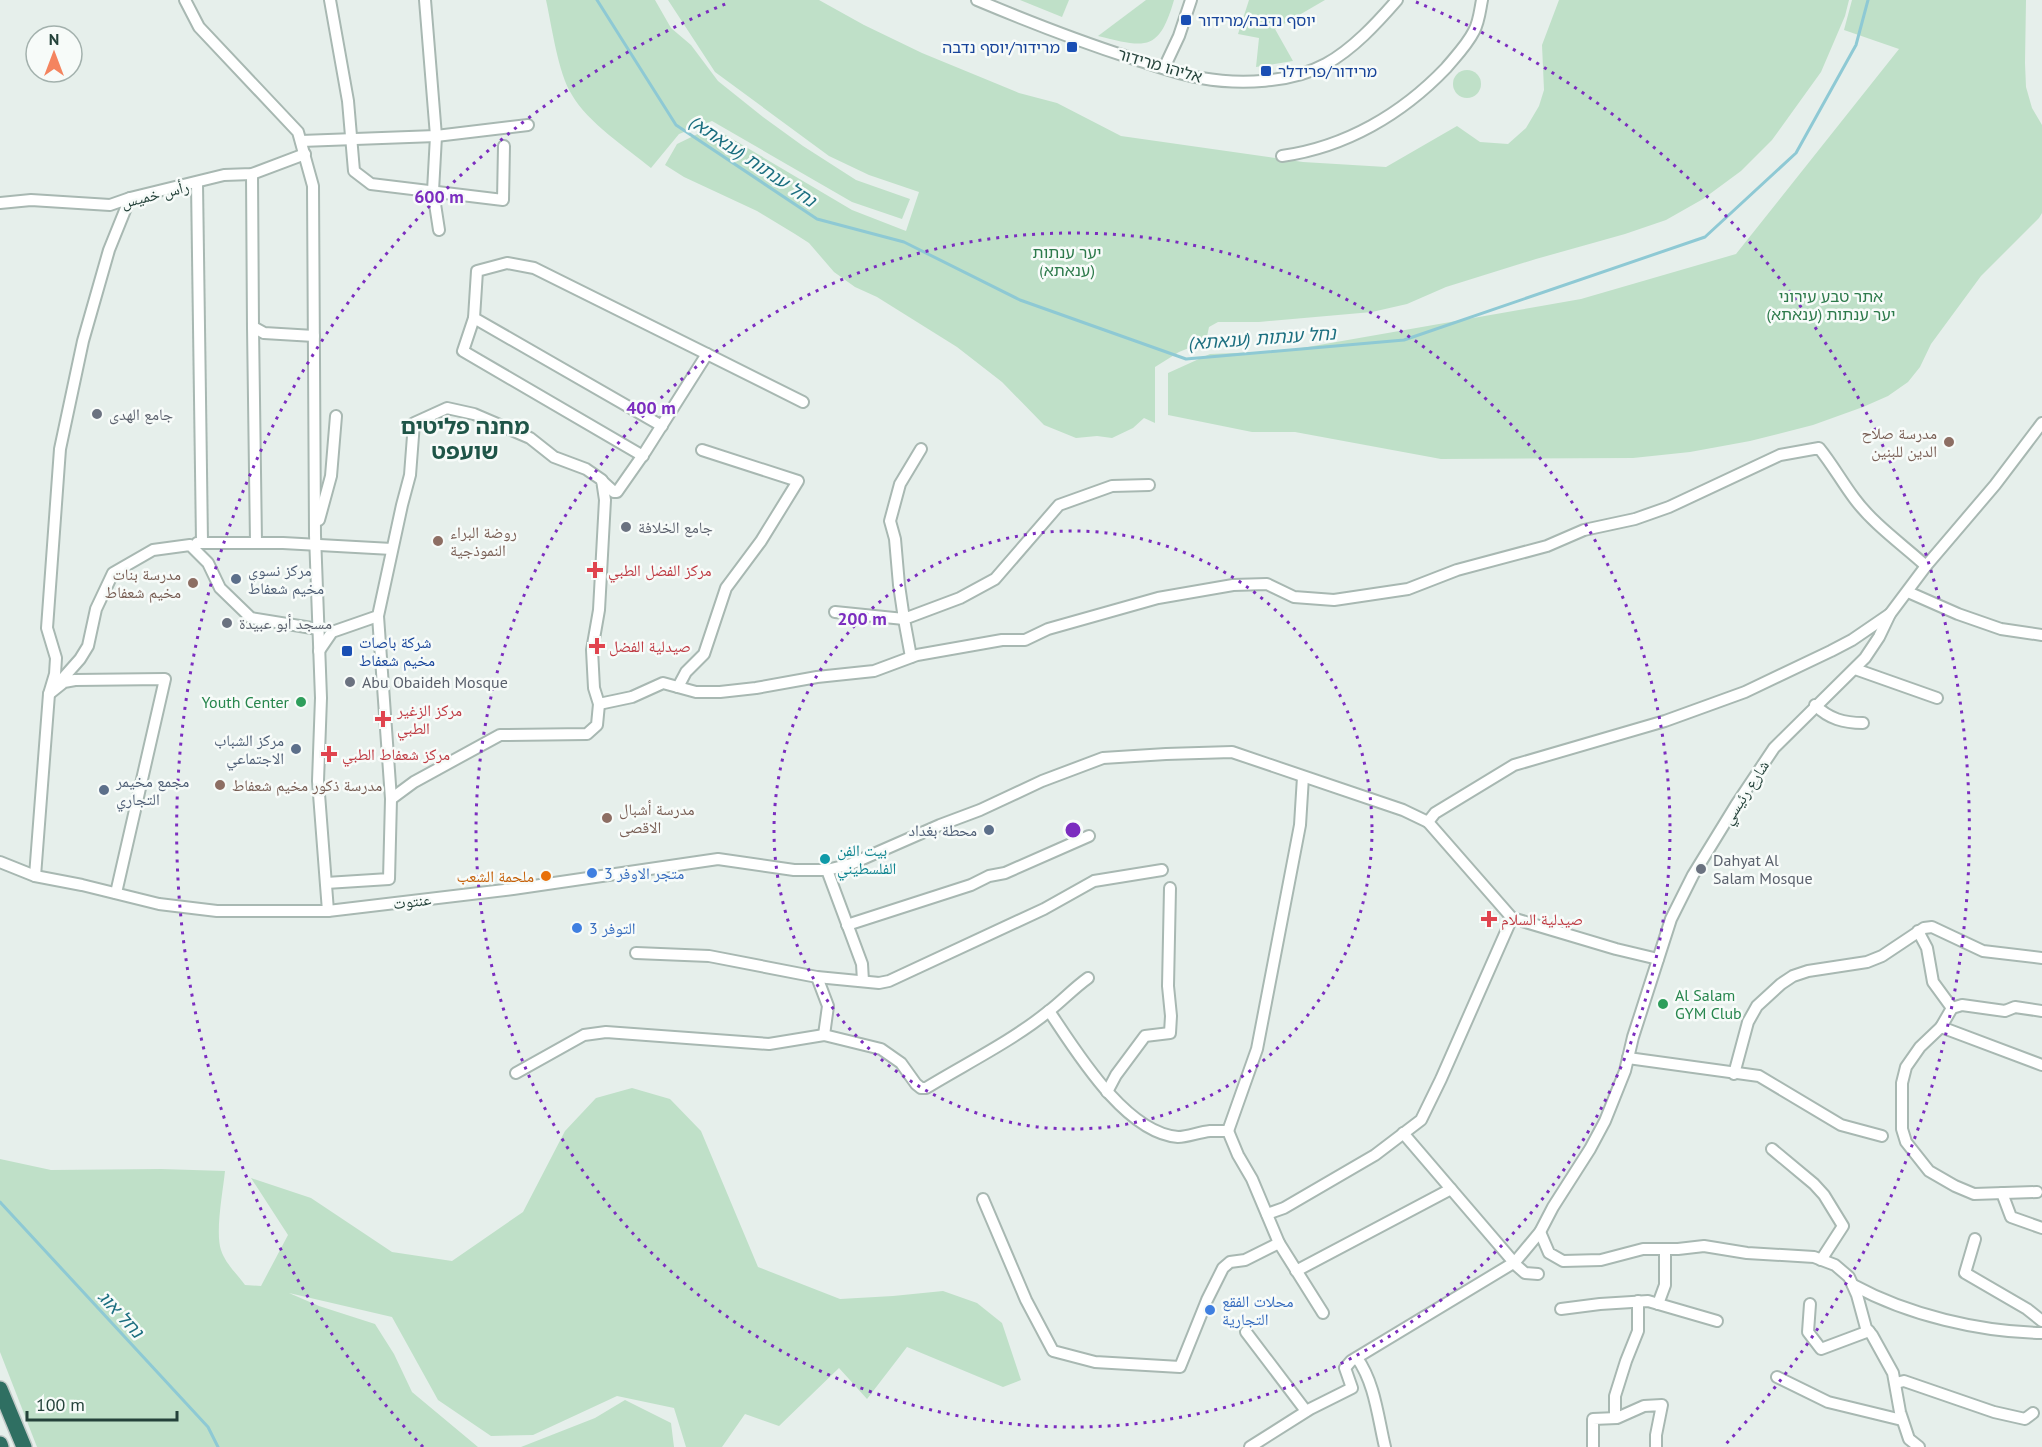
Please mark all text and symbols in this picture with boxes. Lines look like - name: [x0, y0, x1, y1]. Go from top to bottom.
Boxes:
- place label: יוסף נדבה/מרידור: [1198, 10, 1316, 30]
- marker: יוסף נדבה/מרידור: [1179, 13, 1193, 27]
- north arrow: [24, 24, 84, 84]
- text: N: [49, 29, 59, 49]
- place label: מרידור/יוסף נדבה: [942, 37, 1060, 57]
- marker: מרידור/יוסף נדבה: [1065, 40, 1079, 54]
- street label: אליהו מרידור: [1115, 43, 1205, 87]
- place label: מרידור/פרידלר: [1278, 61, 1377, 81]
- marker: מרידור/פרידלר: [1259, 64, 1273, 78]
- water label: נחל ענתות (ענאתא): [685, 110, 822, 212]
- street label: رأس خميس: [119, 176, 191, 213]
- text: 600 m: [414, 185, 464, 208]
- park label: יער ענתות (ענאתא): [1032, 242, 1102, 280]
- park label: אתר טבע עירוני יער ענתות (ענאתא): [1766, 286, 1896, 324]
- water label: נחל ענתות (ענאתא): [1188, 321, 1338, 355]
- text: 400 m: [626, 396, 676, 419]
- place label: جامع الهدى: [109, 404, 173, 425]
- marker: جامع الهدى: [90, 407, 104, 421]
- district label: מחנה פליטים שועפט: [401, 412, 529, 465]
- place label: مدرسة صلاح الدين للبنين: [1861, 423, 1937, 462]
- marker: مدرسة صلاح الدين للبنين: [1942, 435, 1956, 449]
- place label: جامع الخلافة: [638, 517, 713, 538]
- marker: جامع الخلافة: [619, 520, 633, 534]
- place label: روضة البراء النموذجية: [450, 522, 517, 560]
- marker: روضة البراء النموذجية: [431, 534, 445, 548]
- place label: مركز نسوي مخيم شعفاط: [248, 560, 324, 599]
- place label: مركز الفضل الطبي: [608, 560, 712, 583]
- marker: مركز الفضل الطبي: [586, 561, 604, 579]
- place label: مدرسة بنات مخيم شعفاط: [105, 564, 181, 603]
- marker: مركز نسوي مخيم شعفاط: [229, 572, 243, 586]
- marker: مدرسة بنات مخيم شعفاط: [186, 576, 200, 590]
- text: 200 m: [837, 607, 887, 630]
- place label: مسجد أبو عبيدة: [239, 613, 332, 633]
- marker: مسجد أبو عبيدة: [220, 616, 234, 630]
- place label: شركة باصات مخيم شعفاط: [359, 632, 435, 671]
- place label: صيدلية الفضل: [609, 636, 691, 657]
- marker: صيدلية الفضل: [590, 639, 604, 653]
- marker: شركة باصات مخيم شعفاط: [340, 644, 354, 658]
- place label: Abu Obaideh Mosque: [362, 672, 508, 692]
- marker: Abu Obaideh Mosque: [343, 675, 357, 689]
- place label: Youth Center: [202, 692, 290, 712]
- marker: Youth Center: [294, 695, 308, 709]
- place label: مركز الزغير الطبي: [396, 700, 462, 741]
- marker: مركز الزغير الطبي: [374, 710, 392, 728]
- place label: مركز الشباب الاجتماعي: [214, 730, 284, 771]
- marker: مركز الشباب الاجتماعي: [289, 742, 303, 756]
- place label: مركز شعفاط الطبي: [342, 744, 450, 767]
- marker: مركز شعفاط الطبي: [320, 745, 338, 763]
- street label: شارع رئيسي: [1717, 756, 1776, 830]
- place label: مجمع مخيمر التجاري: [115, 771, 189, 812]
- place label: مدرسة ذكور مخيم شعفاط: [232, 775, 382, 796]
- marker: مدرسة ذكور مخيم شعفاط: [213, 778, 227, 792]
- marker: مجمع مخيمر التجاري: [97, 783, 111, 797]
- place label: مدرسة أشبال الاقصى: [619, 799, 695, 838]
- marker: مدرسة أشبال الاقصى: [600, 811, 614, 825]
- place label: محطة بغداد: [908, 820, 977, 840]
- centre of rings: [1063, 820, 1083, 840]
- marker: محطة بغداد: [982, 823, 996, 837]
- place label: بيت الفن الفلسطيني: [837, 840, 896, 881]
- place label: Dahyat Al Salam Mosque: [1713, 850, 1813, 888]
- marker: بيت الفن الفلسطيني: [818, 852, 832, 866]
- marker: Dahyat Al Salam Mosque: [1694, 862, 1708, 876]
- place label: متجر الاوفر 3: [604, 863, 684, 883]
- place label: ملحمة الشعب: [457, 866, 534, 886]
- marker: متجر الاوفر 3: [585, 866, 599, 880]
- marker: ملحمة الشعب: [539, 869, 553, 883]
- street label: عنتوت: [392, 889, 432, 913]
- place label: صيدلية السلام: [1501, 909, 1583, 930]
- marker: صيدلية السلام: [1482, 912, 1496, 926]
- place label: التوفر 3: [589, 918, 636, 938]
- marker: التوفر 3: [570, 921, 584, 935]
- place label: Al Salam GYM Club: [1675, 985, 1742, 1023]
- marker: Al Salam GYM Club: [1656, 997, 1670, 1011]
- water label: נחל אוג: [93, 1286, 149, 1343]
- place label: محلات الفقع التجارية: [1222, 1291, 1294, 1329]
- marker: محلات الفقع التجارية: [1203, 1303, 1217, 1317]
- scale bar: [27, 1384, 177, 1422]
- text: 100 m: [36, 1393, 85, 1416]

